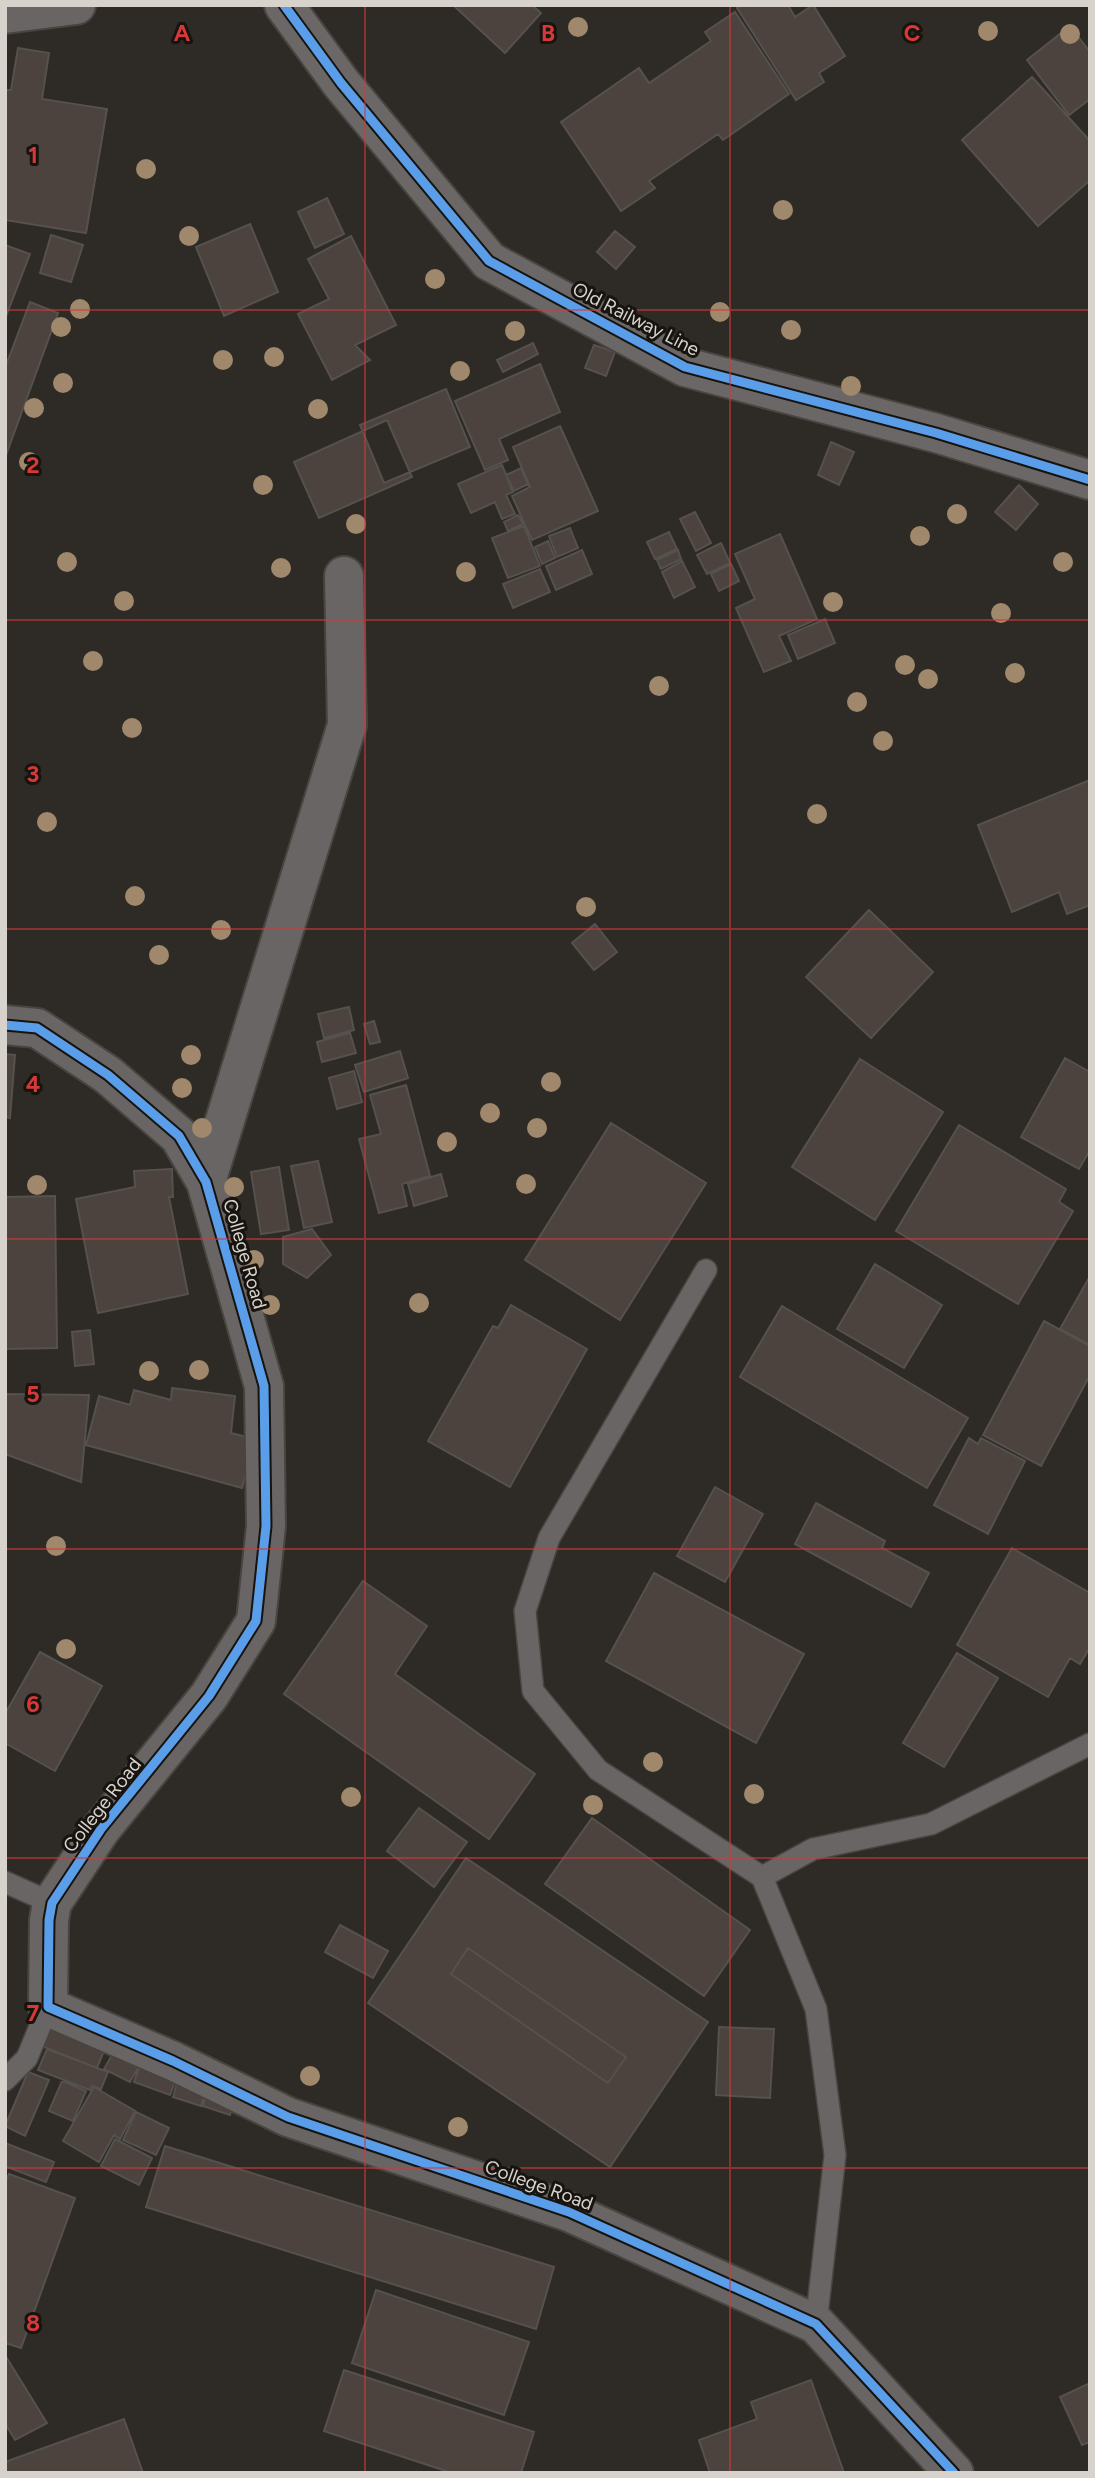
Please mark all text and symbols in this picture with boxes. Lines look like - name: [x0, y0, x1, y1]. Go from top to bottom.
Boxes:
- text: A: [174, 19, 191, 47]
- text: B: [541, 19, 555, 47]
- text: C: [904, 19, 921, 47]
- text: 1: [28, 141, 38, 169]
- street label: Old Railway Line: [569, 277, 703, 361]
- text: 2: [26, 451, 40, 479]
- text: 3: [27, 760, 39, 788]
- text: 4: [26, 1070, 40, 1098]
- street label: College Road: [218, 1196, 272, 1312]
- text: 5: [26, 1380, 40, 1408]
- text: 6: [26, 1690, 40, 1718]
- street label: College Road: [58, 1753, 146, 1857]
- text: 7: [27, 1999, 40, 2027]
- street label: College Road: [482, 2155, 596, 2215]
- text: 8: [26, 2309, 40, 2337]

